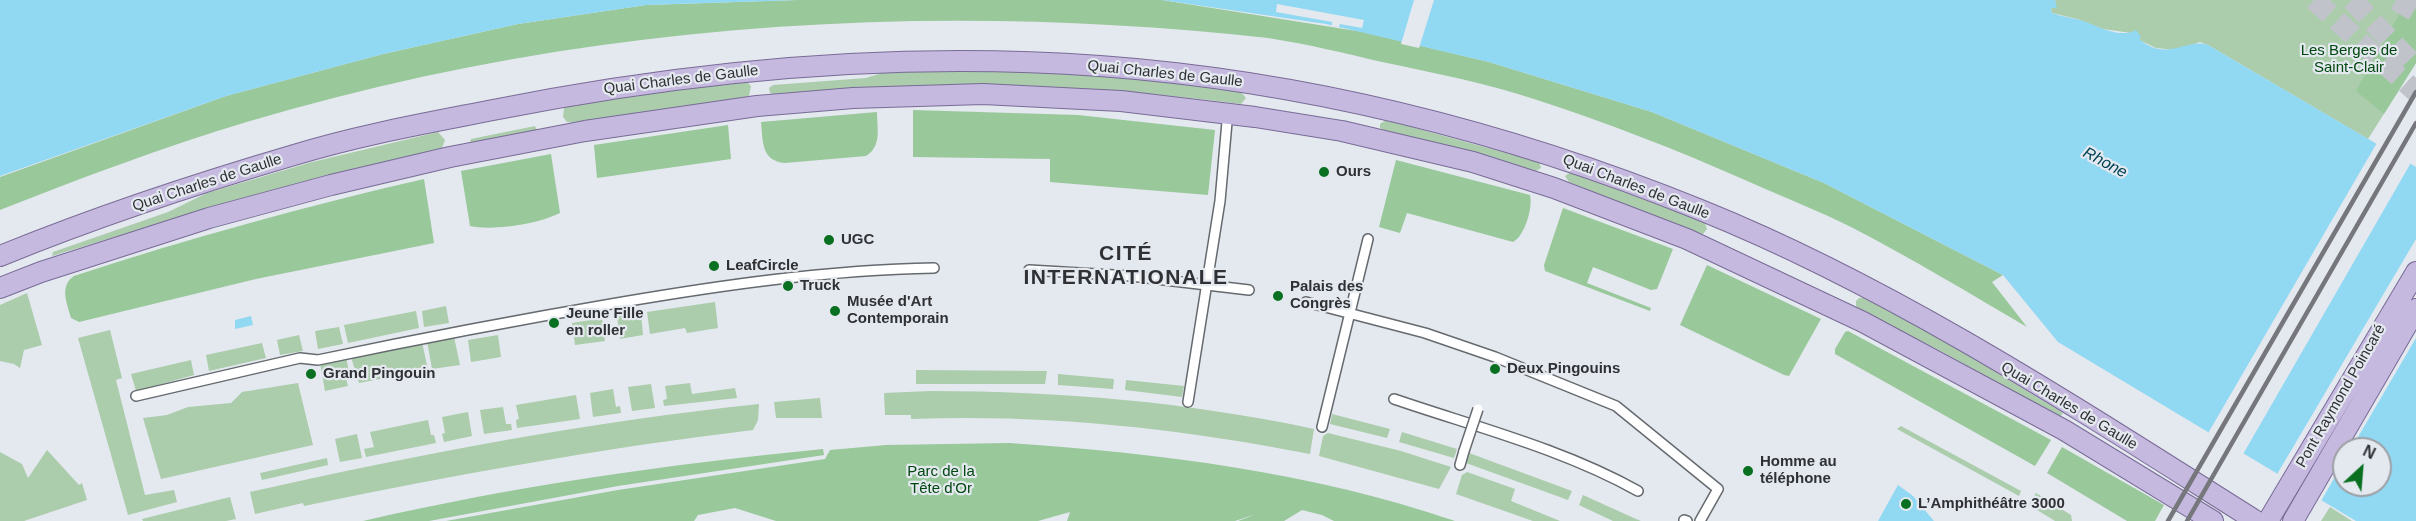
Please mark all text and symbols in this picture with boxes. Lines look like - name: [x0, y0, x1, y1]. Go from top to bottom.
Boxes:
- park label: Les Berges de Saint-Clair: [2301, 42, 2397, 77]
- street label: Quai Charles de Gaulle: [1087, 57, 1243, 91]
- street label: Quai Charles de Gaulle: [603, 62, 759, 98]
- water label: Rhone: [2080, 143, 2130, 183]
- street label: Quai Charles de Gaulle: [130, 150, 284, 216]
- street label: Quai Charles de Gaulle: [1560, 151, 1712, 223]
- place label: Ours: [1336, 163, 1371, 181]
- marker: Ours: [1317, 165, 1331, 179]
- place label: UGC: [841, 231, 874, 249]
- marker: UGC: [822, 233, 836, 247]
- district label: CITÉ INTERNATIONALE: [1024, 241, 1228, 291]
- place label: LeafCircle: [726, 257, 799, 275]
- marker: LeafCircle: [707, 259, 721, 273]
- place label: Truck: [800, 277, 840, 295]
- place label: Palais des Congrès: [1290, 278, 1363, 313]
- marker: Truck: [781, 279, 795, 293]
- marker: Palais des Congrès: [1271, 289, 1285, 303]
- place label: Musée d'Art Contemporain: [847, 293, 949, 328]
- marker: Musée d'Art Contemporain: [828, 304, 842, 318]
- place label: Jeune Fille en roller: [566, 305, 644, 340]
- marker: Jeune Fille en roller: [547, 316, 561, 330]
- street label: Pont Raymond Poincaré: [2293, 321, 2389, 471]
- street label: Quai Charles de Gaulle: [1998, 358, 2140, 454]
- place label: Deux Pingouins: [1507, 360, 1620, 378]
- marker: Deux Pingouins: [1488, 362, 1502, 376]
- place label: Grand Pingouin: [323, 365, 435, 383]
- marker: Grand Pingouin: [304, 367, 318, 381]
- north arrow: [2332, 437, 2392, 497]
- text: N: [2360, 442, 2378, 462]
- place label: Homme au téléphone: [1760, 453, 1837, 488]
- park label: Parc de la Tête d'Or: [907, 463, 975, 498]
- marker: Homme au téléphone: [1741, 464, 1755, 478]
- place label: L’Amphithéâtre 3000: [1918, 495, 2065, 513]
- marker: L’Amphithéâtre 3000: [1899, 497, 1913, 511]

